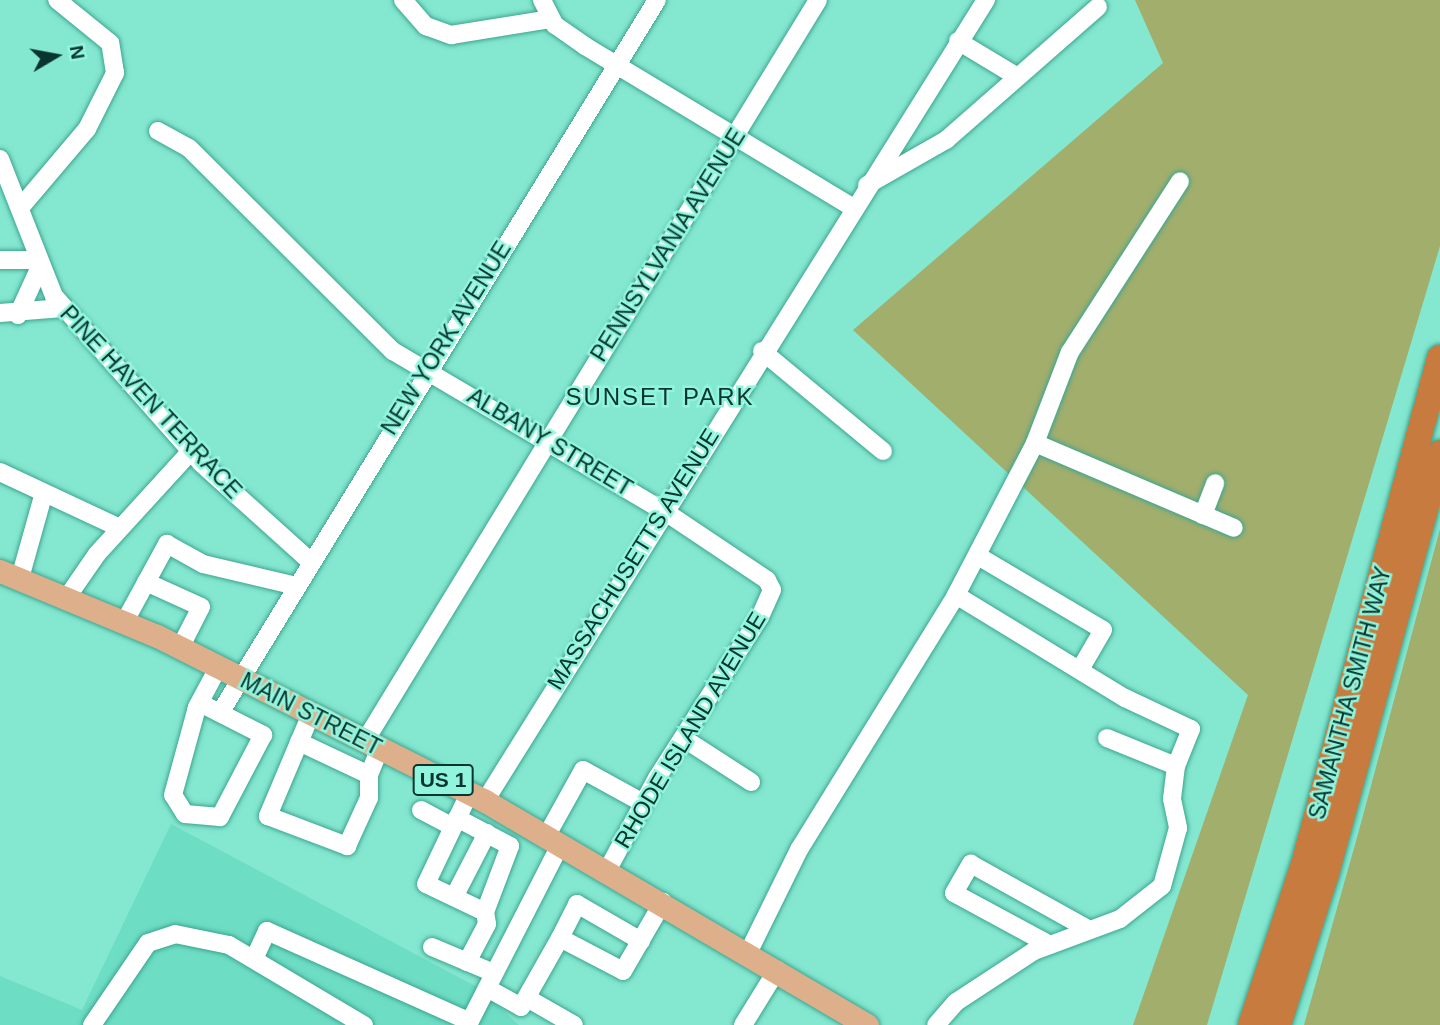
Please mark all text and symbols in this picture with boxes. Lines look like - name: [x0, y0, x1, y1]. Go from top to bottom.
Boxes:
- north arrow: [21, 21, 91, 91]
- text: N: [66, 44, 89, 61]
- street label: PENNSYLVANIA AVENUE: [584, 122, 752, 368]
- street label: NEW YORK AVENUE: [375, 235, 517, 441]
- street label: PINE HAVEN TERRACE: [54, 300, 248, 504]
- street label: ALBANY STREET: [462, 382, 638, 502]
- district label: SUNSET PARK: [567, 383, 753, 411]
- street label: MASSACHUSETTS AVENUE: [541, 423, 725, 695]
- street label: SAMANTHA SMITH WAY: [1303, 563, 1397, 823]
- street label: RHODE ISLAND AVENUE: [608, 606, 772, 854]
- street label: MAIN STREET: [236, 667, 386, 761]
- road number: US 1: [412, 762, 474, 798]

